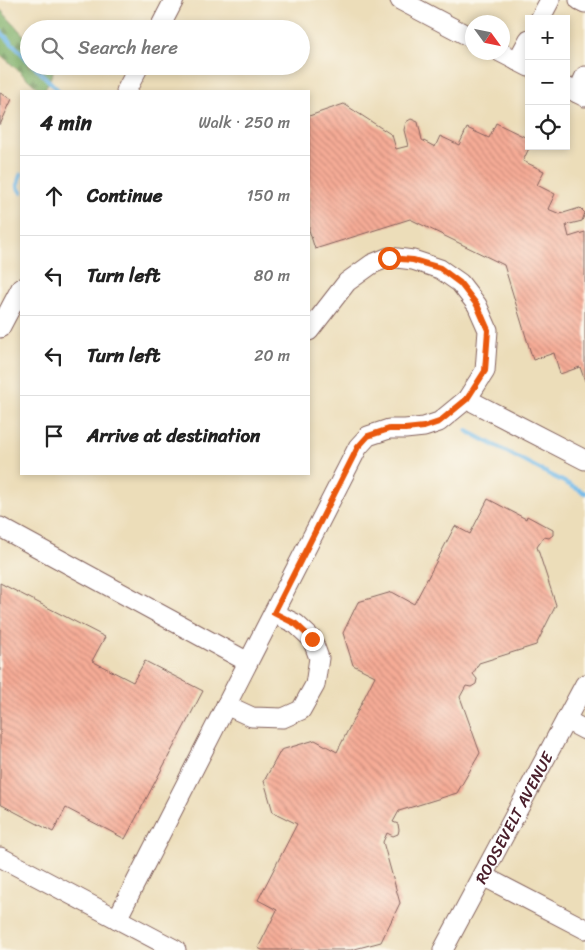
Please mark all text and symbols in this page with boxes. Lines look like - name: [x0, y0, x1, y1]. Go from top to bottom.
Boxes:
- north arrow: [465, 15, 510, 60]
- map controls: [525, 15, 570, 150]
- button: +: [525, 15, 570, 60]
- search box: [20, 20, 310, 75]
- text: Search here: [78, 31, 178, 64]
- icon: search: [38, 34, 66, 62]
- button: −: [525, 60, 570, 105]
- text: 4 min: [40, 104, 92, 142]
- button: locate: [525, 105, 570, 150]
- text: Walk · 250 m: [198, 108, 290, 137]
- text: Continue: [87, 179, 163, 212]
- text: 150 m: [247, 181, 290, 210]
- icon: ahead: [40, 182, 68, 210]
- route start: [378, 247, 401, 270]
- text: Turn left: [87, 259, 160, 292]
- text: 80 m: [254, 261, 290, 290]
- icon: left: [40, 262, 68, 290]
- text: Turn left: [87, 339, 160, 372]
- text: 20 m: [254, 341, 290, 370]
- icon: left: [40, 342, 68, 370]
- text: Arrive at destination: [87, 419, 260, 452]
- icon: arrive: [40, 422, 68, 450]
- route end: [301, 628, 324, 651]
- street label: ROOSEVELT AVENUE: [467, 746, 562, 889]

